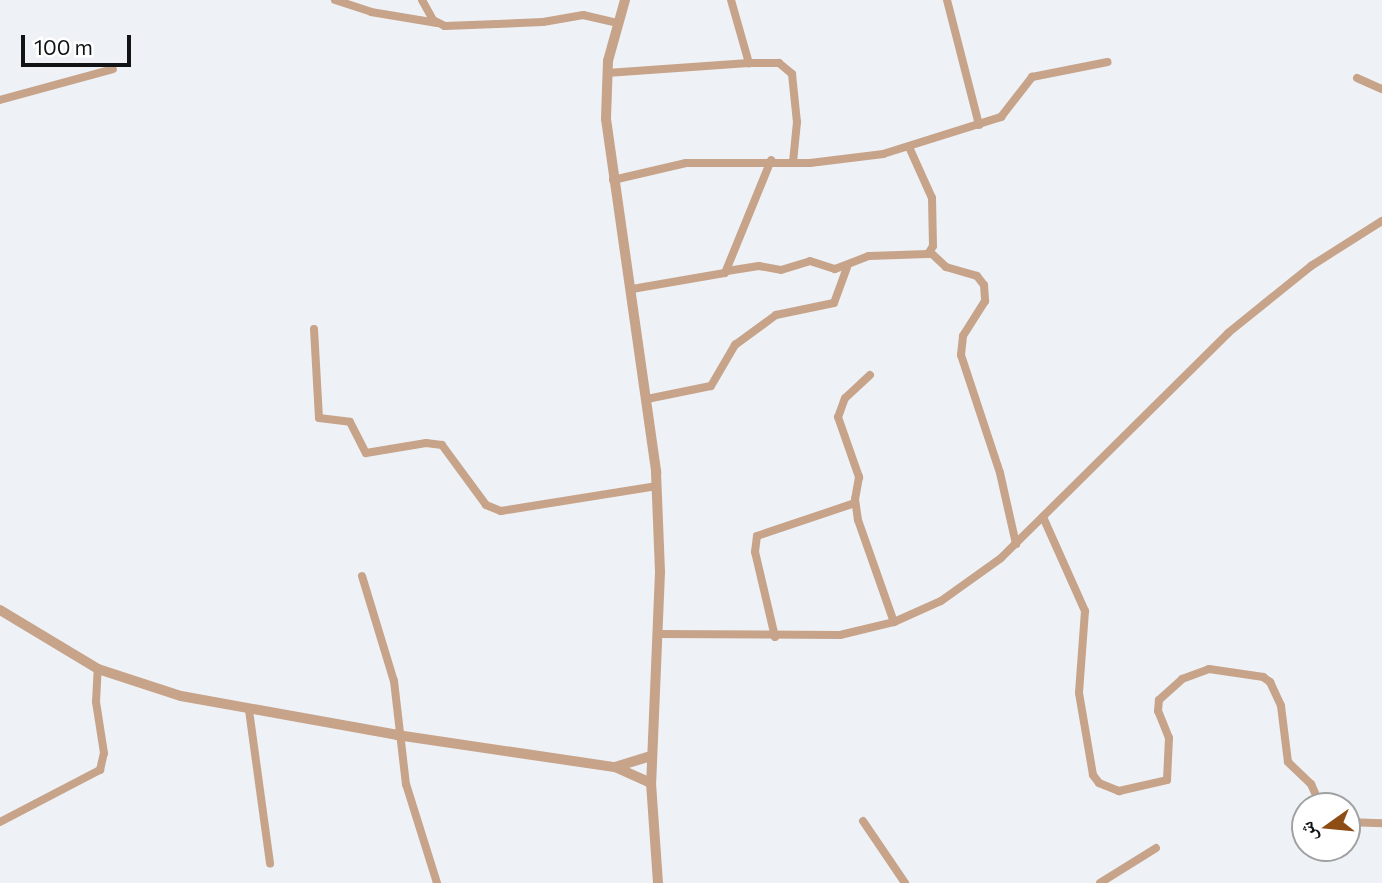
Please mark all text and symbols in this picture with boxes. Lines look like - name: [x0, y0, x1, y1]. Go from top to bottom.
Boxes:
- scale bar: [24, 21, 135, 65]
- text: 100 m: [34, 34, 93, 59]
- north arrow: [1291, 792, 1361, 862]
- text: ش: [1293, 819, 1321, 845]

